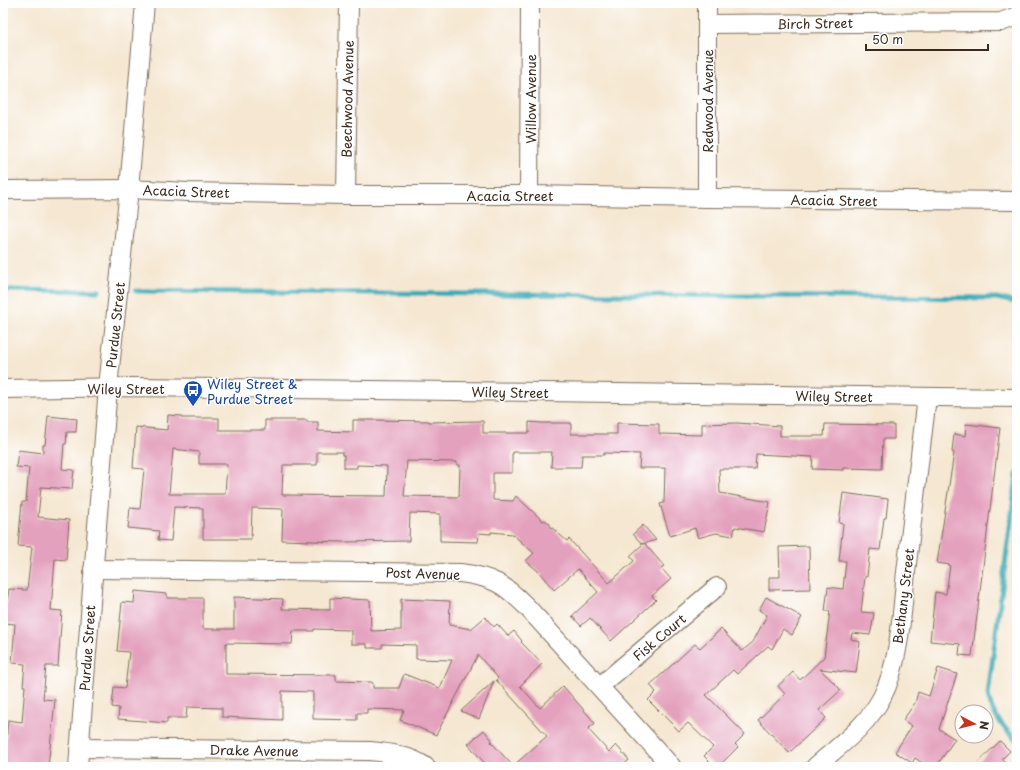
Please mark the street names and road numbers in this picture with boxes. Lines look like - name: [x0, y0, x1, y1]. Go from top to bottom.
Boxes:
- street label: Birch Street: [777, 13, 853, 33]
- street label: Beechwood Avenue: [336, 40, 358, 158]
- street label: Redwood Avenue: [698, 49, 717, 153]
- street label: Willow Avenue: [521, 54, 540, 144]
- street label: Acacia Street: [142, 180, 230, 202]
- street label: Acacia Street: [467, 186, 553, 205]
- street label: Acacia Street: [790, 190, 878, 210]
- street label: Purdue Street: [101, 281, 129, 369]
- street label: Wiley Street: [87, 379, 165, 398]
- street label: Wiley Street: [471, 382, 549, 402]
- street label: Wiley Street: [795, 386, 873, 406]
- street label: Bethany Street: [888, 547, 918, 645]
- street label: Post Avenue: [385, 562, 461, 584]
- street label: Purdue Street: [75, 604, 99, 692]
- street label: Fisk Court: [628, 609, 690, 665]
- street label: Drake Avenue: [209, 740, 299, 760]

